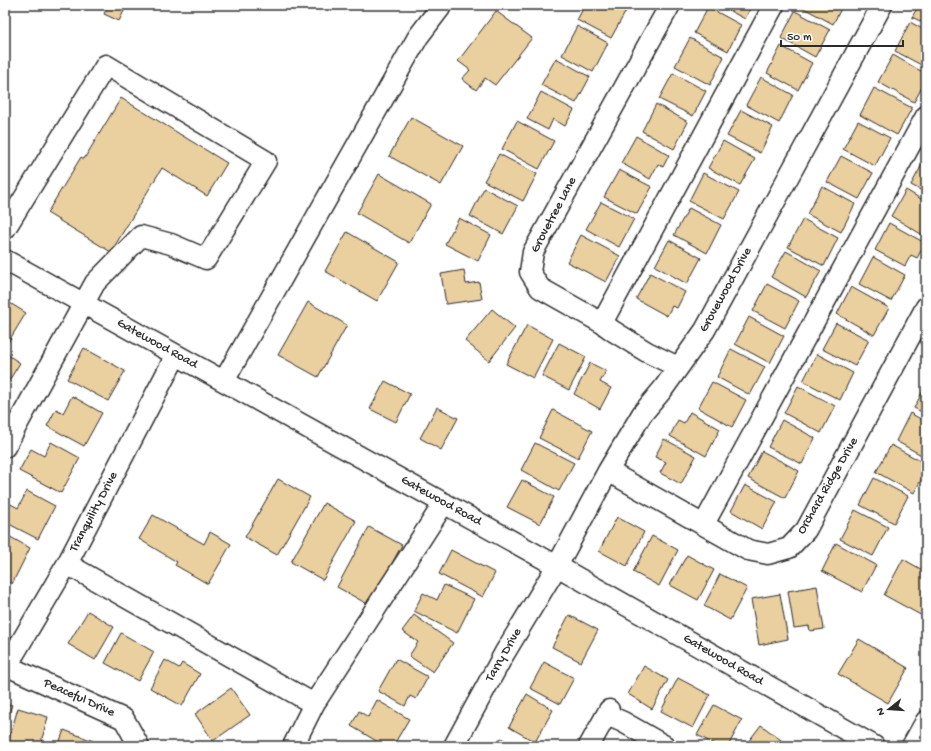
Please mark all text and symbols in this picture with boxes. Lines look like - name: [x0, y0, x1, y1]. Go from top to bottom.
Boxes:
- scale bar: [781, 22, 903, 48]
- text: 50 m: [787, 31, 812, 45]
- street label: Grovetree Lane: [528, 174, 580, 255]
- street label: Grovewood Drive: [697, 245, 756, 335]
- street label: Gatewood Road: [114, 316, 201, 373]
- street label: Orchard Ridge Drive: [794, 435, 862, 537]
- street label: Tranquility Drive: [66, 469, 122, 555]
- street label: Gatewood Road: [398, 473, 485, 530]
- street label: Tarry Drive: [482, 625, 525, 685]
- street label: Gatewood Road: [680, 631, 767, 690]
- street label: Peaceful Drive: [40, 675, 117, 721]
- north arrow: [869, 689, 909, 729]
- text: N: [875, 706, 888, 717]

